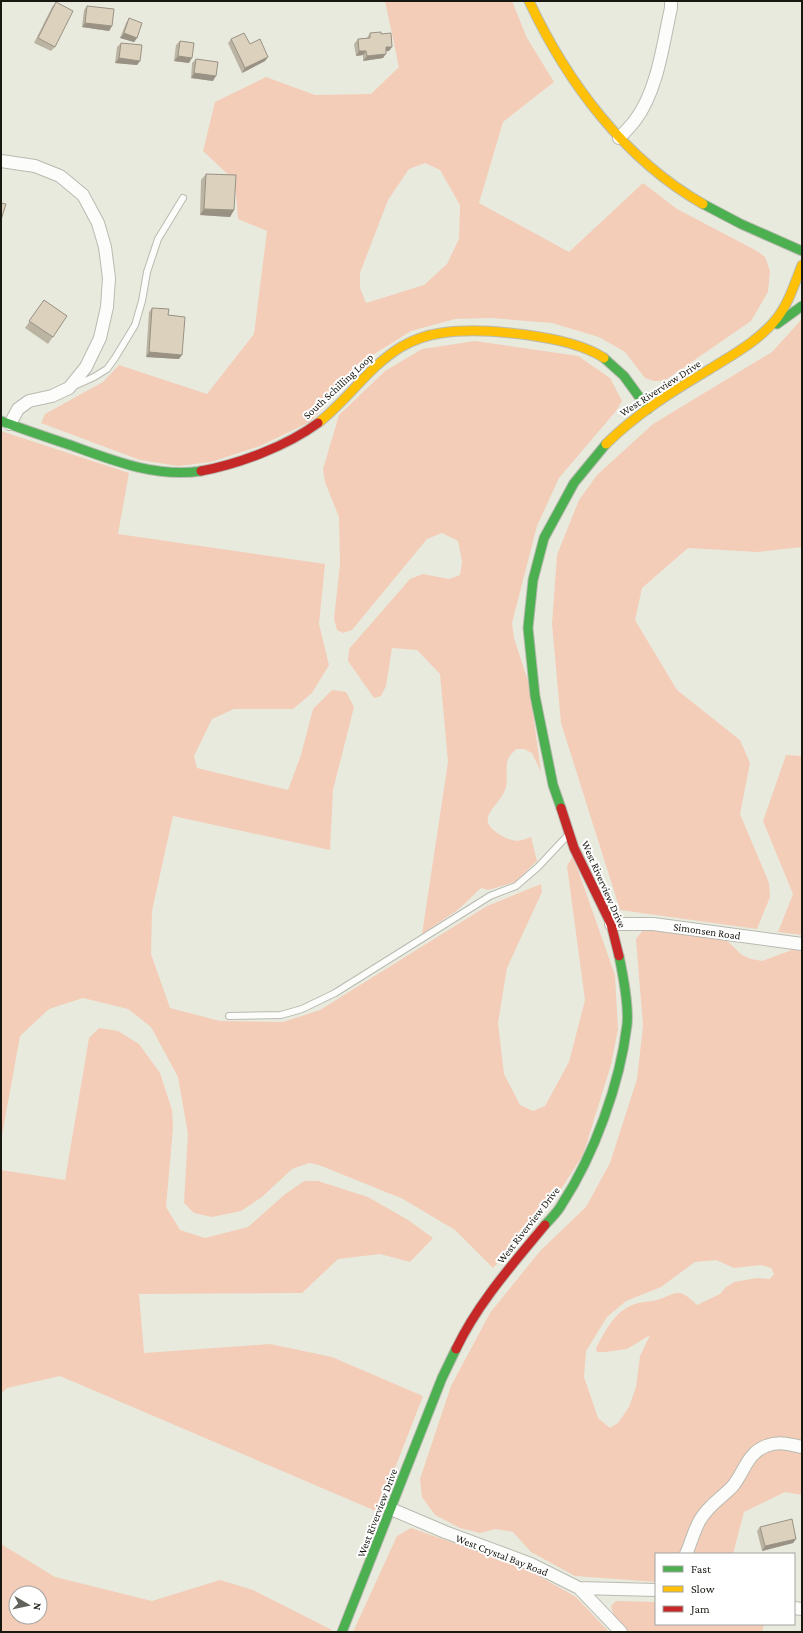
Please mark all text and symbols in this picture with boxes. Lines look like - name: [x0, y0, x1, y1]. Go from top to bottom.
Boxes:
- street label: South Schilling Loop: [301, 351, 376, 422]
- street label: West Riverview Drive: [617, 357, 703, 419]
- street label: West Riverview Drive: [579, 839, 629, 930]
- street label: Simonsen Road: [673, 920, 742, 942]
- street label: West Riverview Drive: [494, 1184, 562, 1266]
- street label: West Riverview Drive: [355, 1467, 400, 1559]
- street label: West Crystal Bay Road: [454, 1532, 550, 1579]
- legend: [655, 1553, 795, 1625]
- text: Fast: [691, 1562, 712, 1576]
- text: Slow: [691, 1582, 715, 1596]
- north arrow: [8, 1585, 48, 1625]
- text: N: [31, 1602, 44, 1612]
- text: Jam: [690, 1602, 710, 1616]

